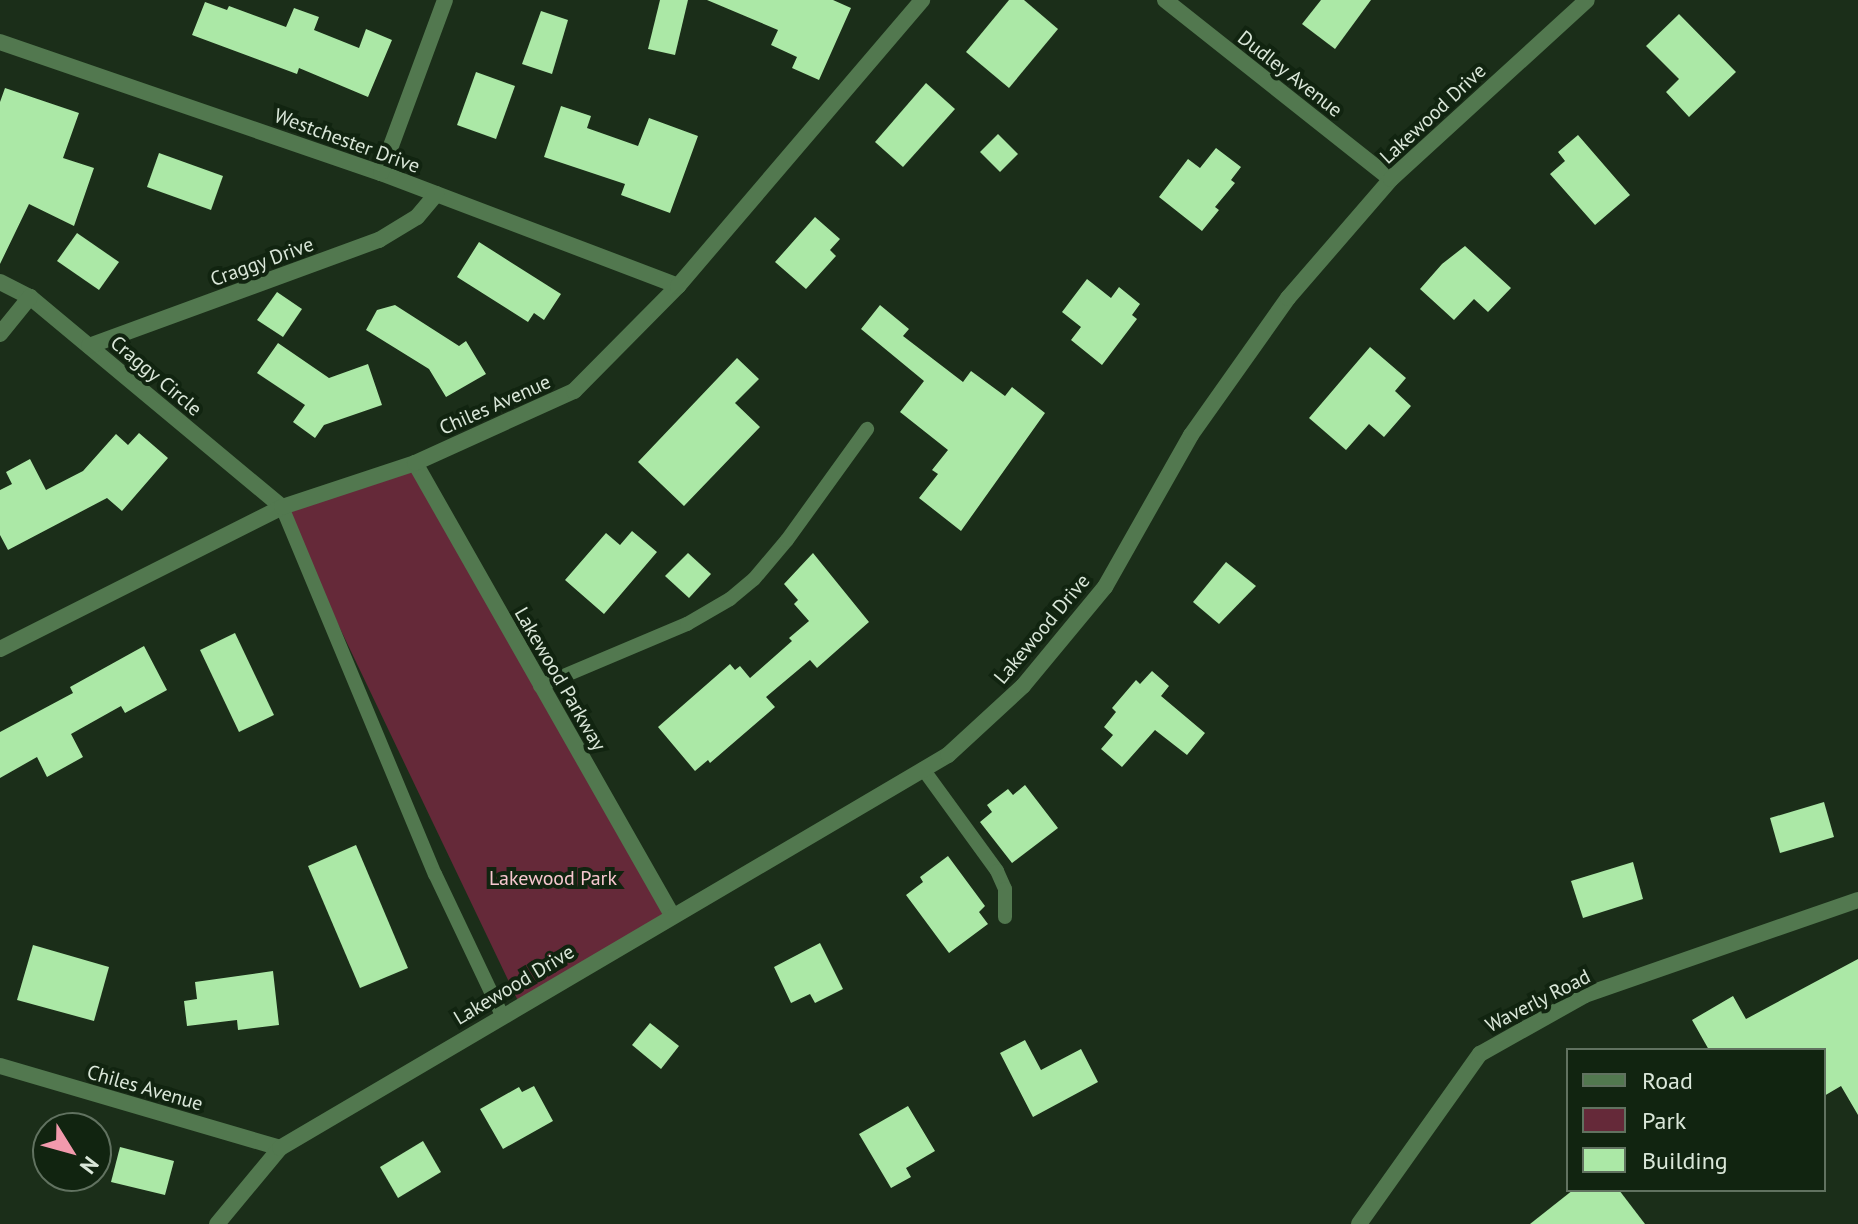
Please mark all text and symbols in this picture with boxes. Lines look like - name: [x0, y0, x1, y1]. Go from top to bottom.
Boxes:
- street label: Dudley Avenue: [1232, 25, 1348, 123]
- street label: Lakewood Drive: [1375, 59, 1491, 169]
- street label: Westchester Drive: [271, 104, 423, 178]
- street label: Craggy Drive: [207, 232, 317, 292]
- street label: Craggy Circle: [105, 331, 207, 421]
- street label: Chiles Avenue: [435, 370, 555, 440]
- street label: Lakewood Drive: [989, 569, 1095, 689]
- street label: Lakewood Parkway: [509, 603, 611, 755]
- park label: Lakewood Park: [489, 866, 617, 890]
- street label: Lakewood Drive: [450, 940, 578, 1030]
- street label: Waverly Road: [1481, 964, 1595, 1038]
- legend: [1566, 1048, 1826, 1192]
- street label: Chiles Avenue: [84, 1060, 206, 1116]
- text: Road: [1642, 1065, 1693, 1096]
- text: Park: [1642, 1105, 1686, 1136]
- north arrow: [32, 1112, 112, 1192]
- text: Building: [1642, 1145, 1728, 1176]
- text: N: [74, 1151, 105, 1179]

